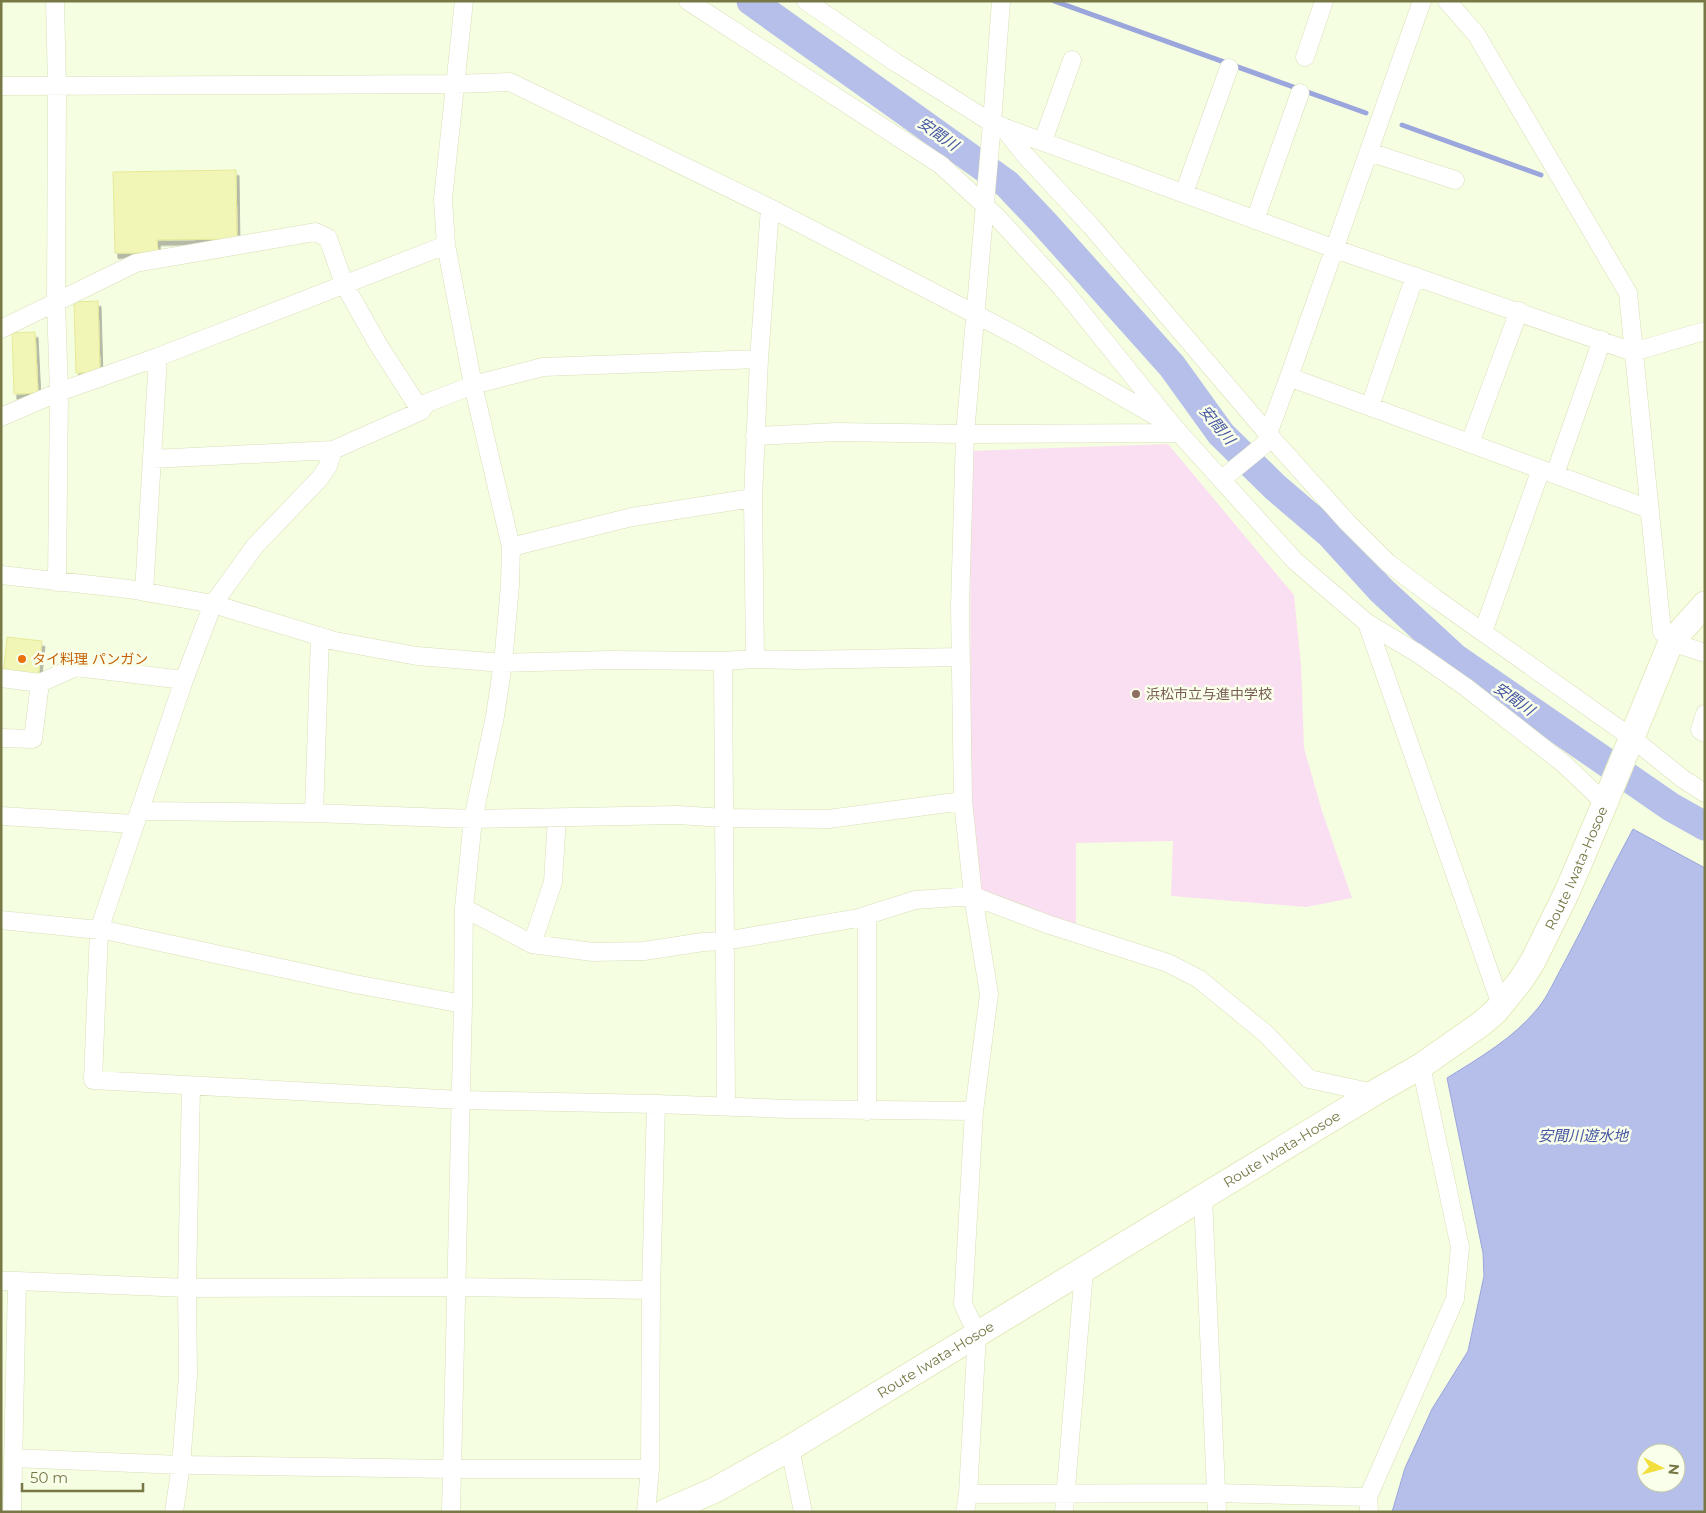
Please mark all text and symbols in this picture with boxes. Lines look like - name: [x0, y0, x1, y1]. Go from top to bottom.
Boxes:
- water label: 安間川: [914, 113, 964, 155]
- water label: 安間川: [1196, 401, 1240, 450]
- place label: タイ料理 パンガン: [32, 650, 148, 668]
- marker: タイ料理 パンガン: [16, 653, 28, 665]
- water label: 安間川: [1490, 678, 1540, 720]
- place label: 浜松市立与進中学校: [1146, 685, 1272, 703]
- marker: 浜松市立与進中学校: [1130, 688, 1142, 700]
- street label: Route Iwata-Hosoe: [1541, 804, 1612, 933]
- street label: Route Iwata-Hosoe: [1220, 1107, 1344, 1192]
- water label: 安間川遊水地: [1538, 1126, 1630, 1145]
- street label: Route Iwata-Hosoe: [874, 1317, 997, 1402]
- north arrow: [1636, 1443, 1686, 1493]
- scale bar: [22, 1460, 144, 1492]
- text: N: [1664, 1463, 1683, 1476]
- text: 50 m: [30, 1468, 68, 1487]

